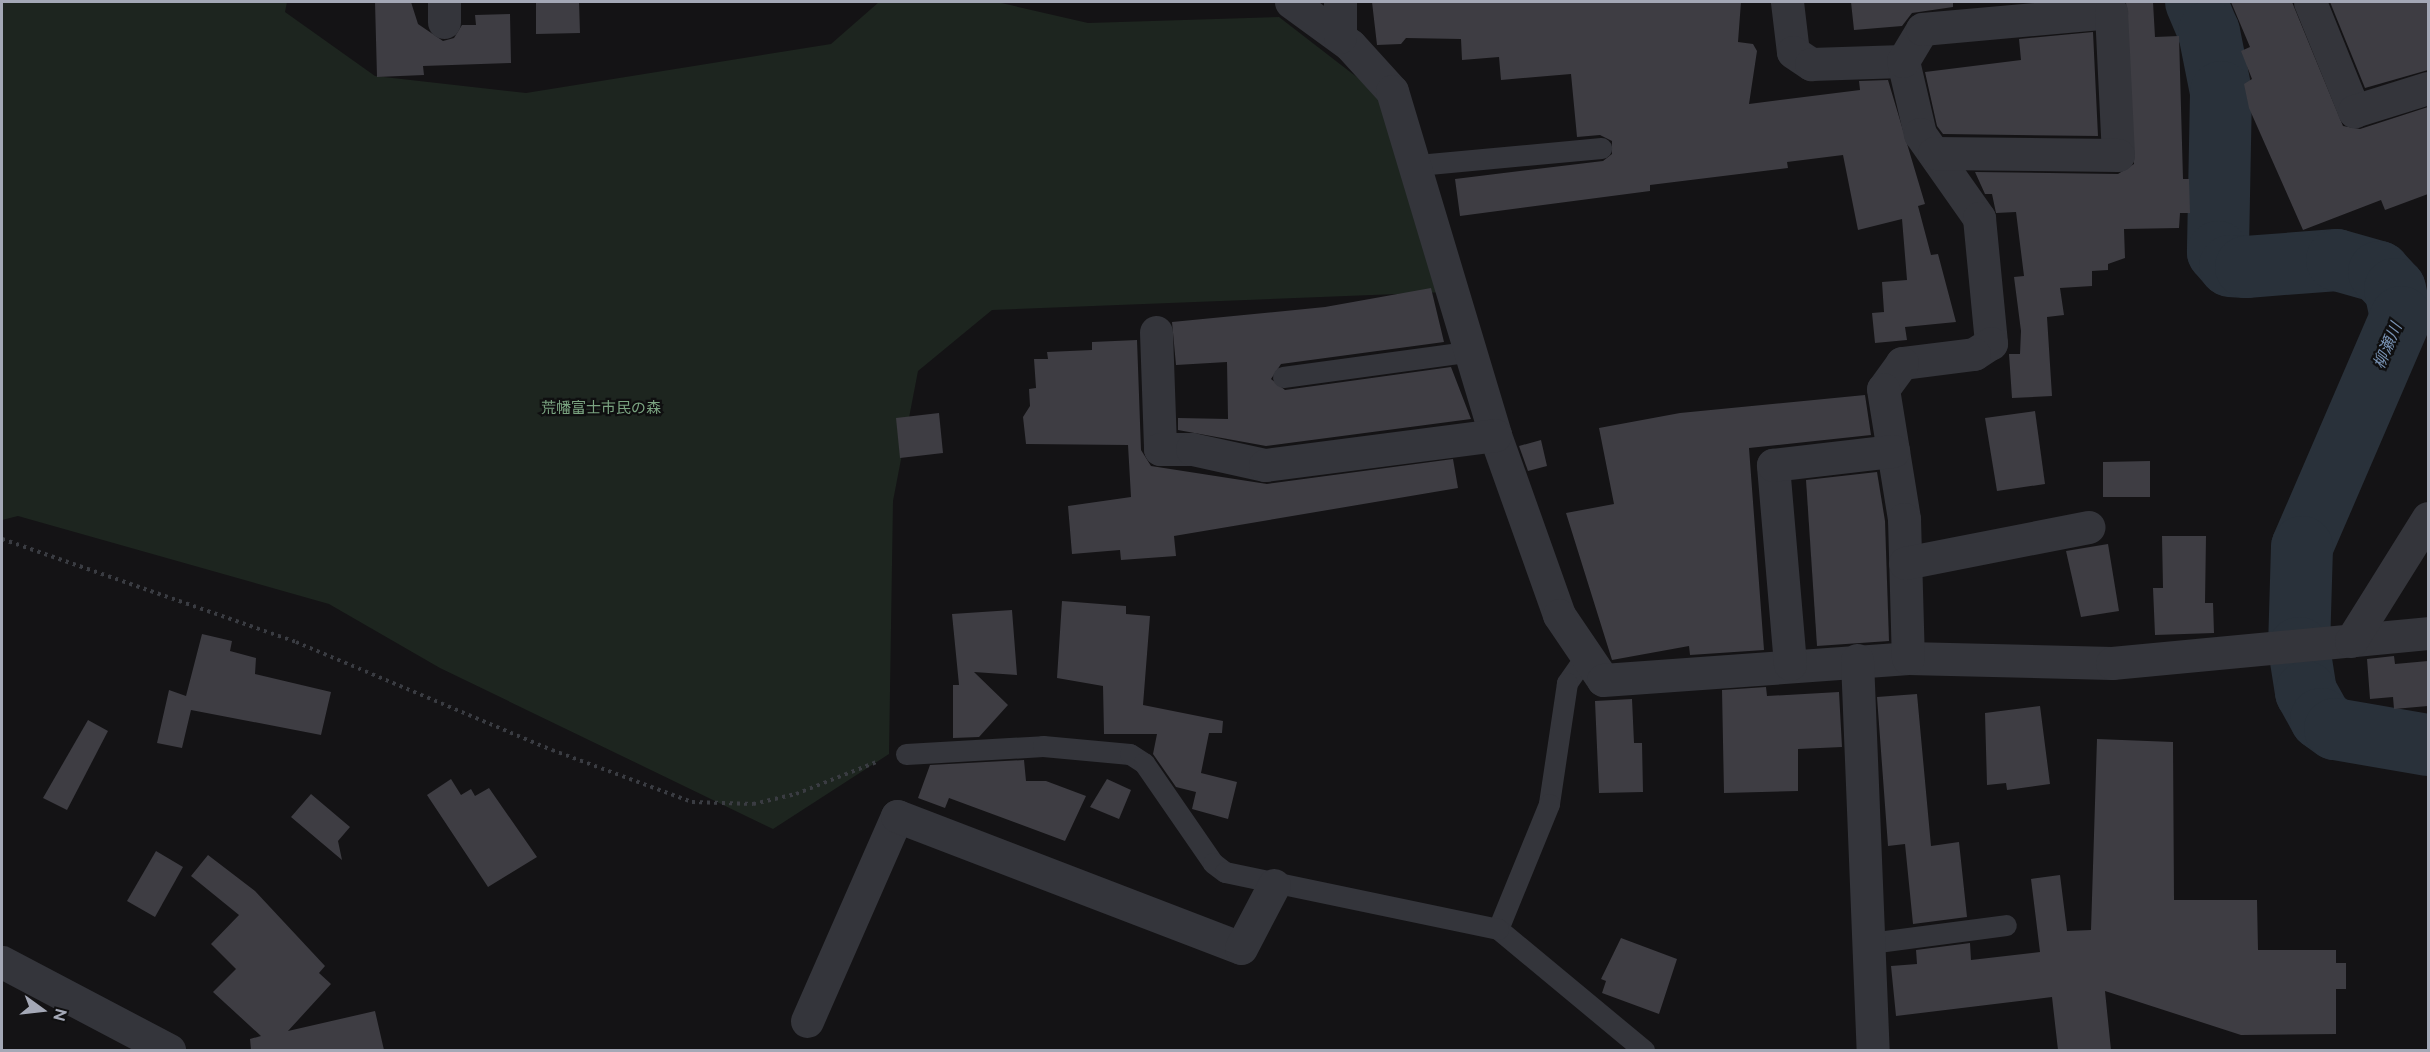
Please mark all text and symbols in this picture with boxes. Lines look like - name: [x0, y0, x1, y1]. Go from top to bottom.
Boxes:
- water label: 柳瀬川: [2370, 320, 2406, 372]
- park label: 荒幡富士市民の森: [541, 400, 661, 418]
- north arrow: [12, 980, 72, 1040]
- text: N: [49, 1006, 71, 1023]

